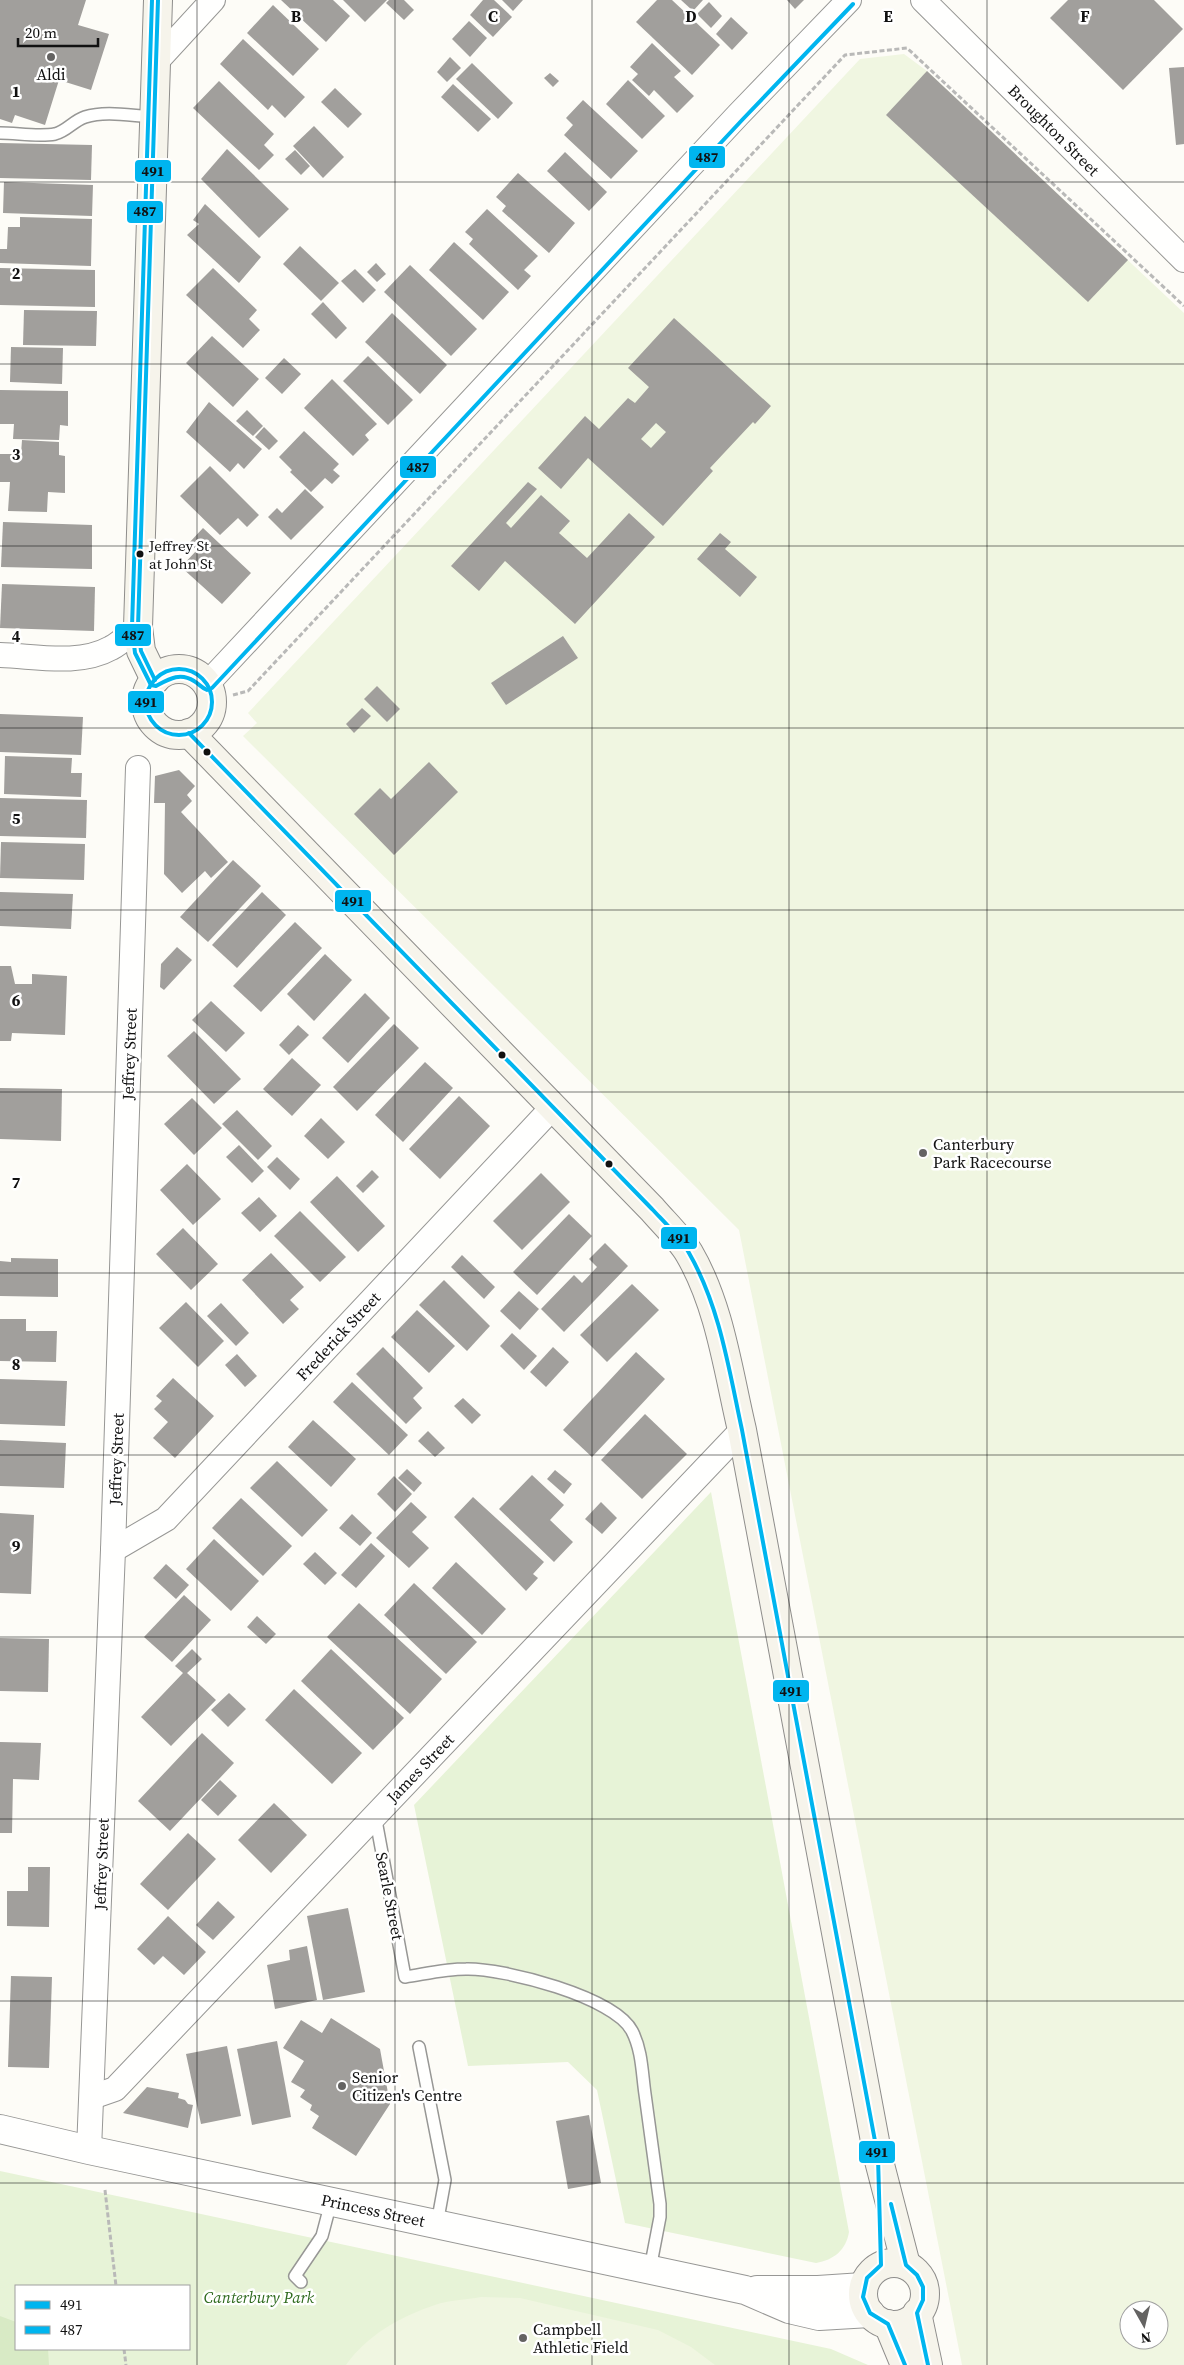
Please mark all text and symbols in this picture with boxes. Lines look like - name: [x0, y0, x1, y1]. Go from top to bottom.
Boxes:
- text: B: [291, 5, 302, 27]
- text: C: [488, 5, 498, 27]
- text: D: [685, 5, 697, 27]
- text: E: [883, 5, 893, 27]
- text: F: [1080, 5, 1090, 27]
- scale bar: [18, 15, 98, 47]
- text: 20 m: [25, 22, 57, 43]
- marker: Aldi: [45, 51, 57, 63]
- place label: Aldi: [36, 63, 66, 85]
- street label: Broughton Street: [1003, 79, 1105, 181]
- text: 1: [12, 80, 20, 102]
- line badge: 487: [688, 145, 726, 169]
- text: 487: [696, 147, 719, 167]
- line badge: 491: [134, 159, 172, 183]
- text: 491: [142, 161, 164, 181]
- line badge: 487: [126, 200, 164, 224]
- text: 487: [134, 201, 157, 221]
- text: 2: [12, 262, 21, 284]
- text: 3: [12, 443, 21, 465]
- line badge: 487: [399, 455, 437, 479]
- text: 487: [407, 457, 430, 477]
- place label: Jeffrey St at John St: [148, 535, 213, 574]
- marker: Jeffrey St at John St: [135, 549, 145, 559]
- line badge: 487: [114, 623, 152, 647]
- text: 4: [12, 625, 21, 647]
- text: 487: [122, 625, 145, 645]
- line badge: 491: [127, 690, 165, 714]
- text: 491: [135, 692, 157, 712]
- unlabelled marker: [202, 747, 212, 757]
- text: 5: [12, 807, 21, 829]
- line badge: 491: [334, 889, 372, 913]
- text: 491: [342, 891, 364, 911]
- text: 6: [12, 989, 21, 1011]
- street label: Jeffrey Street: [116, 1007, 142, 1101]
- unlabelled marker: [497, 1050, 507, 1060]
- place label: Canterbury Park Racecourse: [933, 1133, 1052, 1173]
- marker: Canterbury Park Racecourse: [917, 1147, 929, 1159]
- unlabelled marker: [604, 1159, 614, 1169]
- text: 7: [12, 1171, 21, 1193]
- line badge: 491: [660, 1226, 698, 1250]
- text: 491: [668, 1228, 690, 1248]
- street label: Frederick Street: [291, 1286, 385, 1385]
- text: 8: [12, 1353, 20, 1375]
- street label: Jeffrey Street: [103, 1412, 129, 1506]
- text: 9: [12, 1535, 21, 1557]
- line badge: 491: [772, 1679, 810, 1703]
- text: 491: [780, 1681, 802, 1701]
- street label: James Street: [381, 1728, 459, 1808]
- street label: Jeffrey Street: [88, 1817, 114, 1911]
- street label: Searle Street: [371, 1850, 409, 1942]
- place label: Senior Citizen's Centre: [352, 2066, 462, 2106]
- marker: Senior Citizen's Centre: [336, 2080, 348, 2092]
- line badge: 491: [858, 2140, 896, 2164]
- text: 491: [866, 2142, 888, 2162]
- street label: Princess Street: [319, 2188, 428, 2232]
- legend: [15, 2285, 190, 2350]
- park label: Canterbury Park: [204, 2286, 315, 2308]
- text: 491: [60, 2294, 83, 2315]
- north arrow: [1119, 2300, 1169, 2350]
- place label: Campbell Athletic Field: [533, 2318, 628, 2358]
- text: 487: [60, 2319, 83, 2340]
- text: N: [1139, 2327, 1152, 2348]
- marker: Campbell Athletic Field: [517, 2332, 529, 2344]

